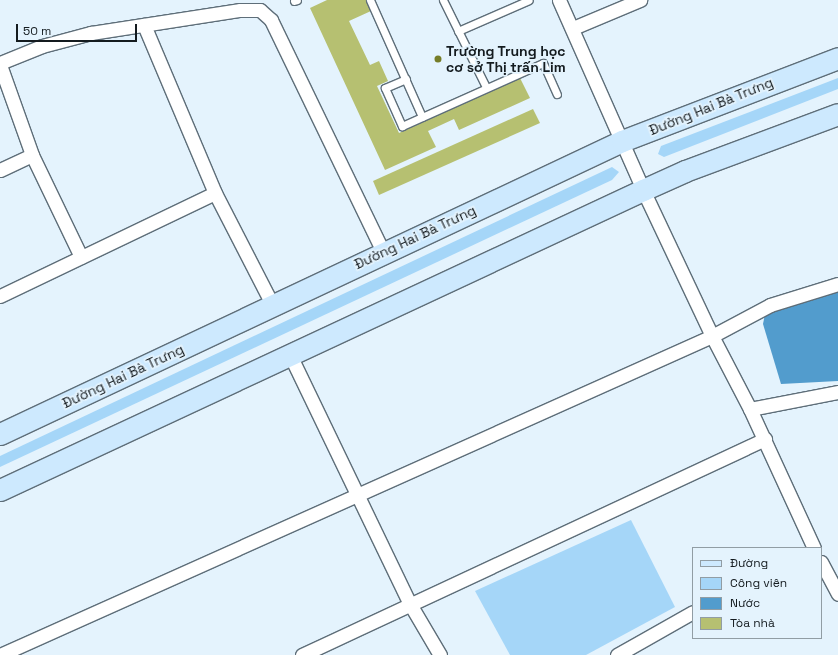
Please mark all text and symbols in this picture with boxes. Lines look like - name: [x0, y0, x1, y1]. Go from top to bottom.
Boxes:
- scale bar: [18, 16, 139, 42]
- text: 50 m: [23, 23, 51, 39]
- place label: Trường Trung học cơ sở Thị trấn Lim: [446, 43, 566, 76]
- marker: Trường Trung học cơ sở Thị trấn Lim: [433, 54, 443, 64]
- street label: Đường Hai Bà Trưng: [646, 73, 776, 139]
- street label: Đường Hai Bà Trưng: [351, 201, 479, 273]
- street label: Đường Hai Bà Trưng: [59, 340, 187, 412]
- legend: [692, 547, 822, 639]
- text: Đường: [730, 555, 768, 571]
- text: Công viên: [730, 575, 787, 591]
- text: Nước: [730, 595, 760, 611]
- text: Tòa nhà: [730, 615, 775, 631]

